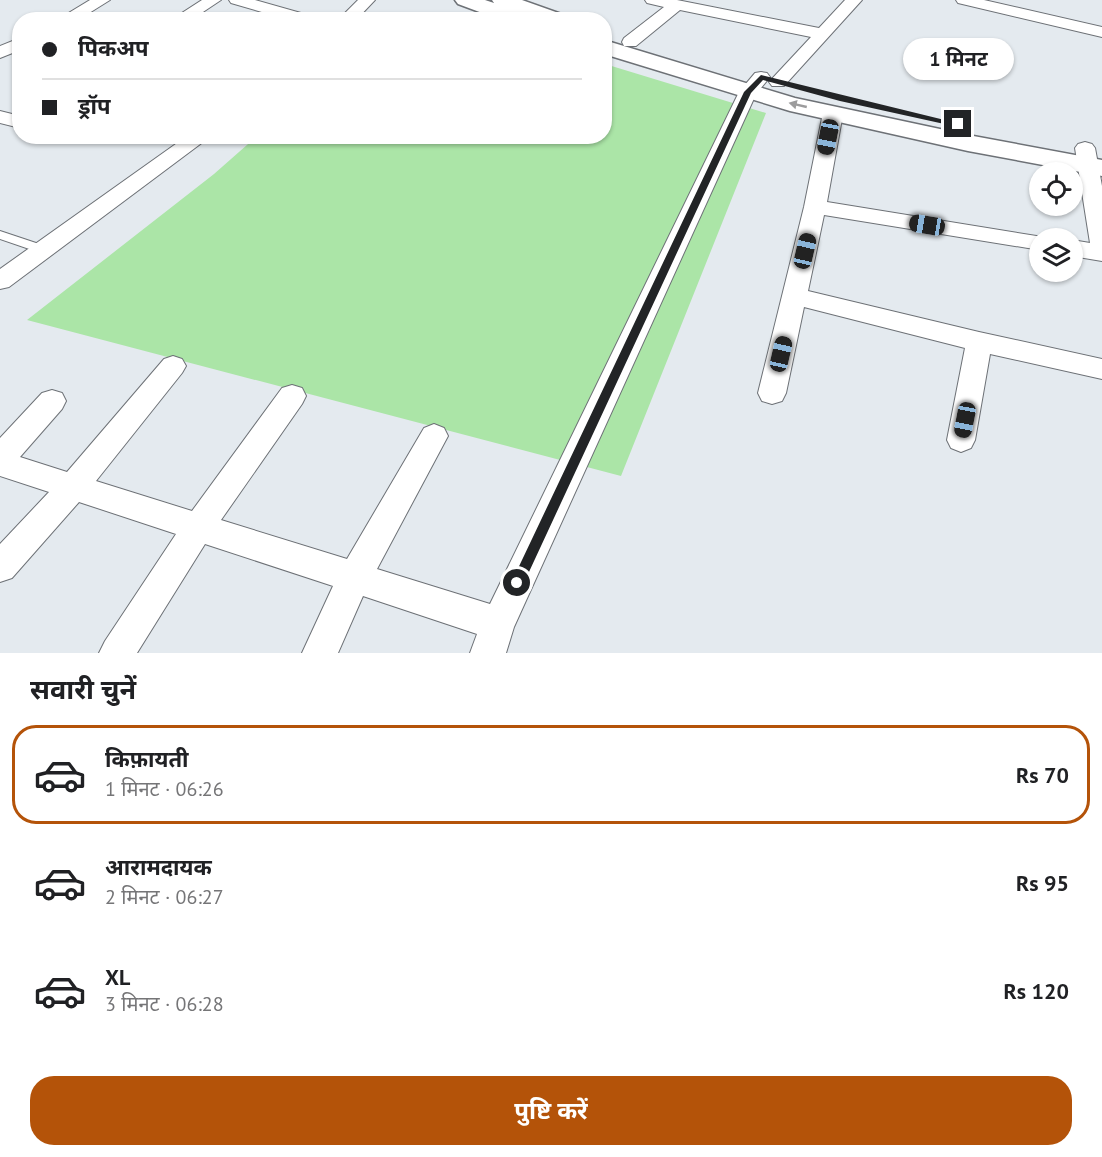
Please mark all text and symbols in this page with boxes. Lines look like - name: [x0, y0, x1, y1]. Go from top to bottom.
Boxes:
- text: पिकअप: [78, 34, 149, 62]
- callout: 1 मिनट: [902, 37, 1014, 79]
- text: 1 मिनट: [929, 46, 988, 72]
- text: ड्रॉप: [78, 92, 111, 120]
- one-way arrow: [789, 100, 807, 110]
- route end: [944, 110, 971, 137]
- car: [816, 118, 840, 156]
- map controls: [1029, 162, 1083, 282]
- button: locate: [1029, 162, 1083, 216]
- car: [908, 213, 946, 237]
- button: layers: [1029, 228, 1083, 282]
- car: [792, 231, 818, 271]
- car: [768, 334, 794, 374]
- car: [953, 401, 977, 439]
- route start: [503, 569, 530, 596]
- text: सवारी चुनें: [30, 672, 136, 706]
- text: किफ़ायती: [105, 745, 189, 773]
- icon: car: [33, 748, 87, 802]
- text: Rs 70: [1016, 761, 1069, 789]
- text: 1 मिनट · 06:26: [105, 776, 224, 802]
- text: आरामदायक: [105, 853, 212, 881]
- icon: car: [33, 856, 87, 910]
- text: Rs 95: [1016, 869, 1069, 897]
- text: 2 मिनट · 06:27: [105, 884, 224, 910]
- text: XL: [105, 963, 130, 991]
- icon: car: [33, 964, 87, 1018]
- text: Rs 120: [1003, 977, 1069, 1005]
- text: 3 मिनट · 06:28: [105, 991, 224, 1017]
- button: पुष्टि करें: [30, 1076, 1072, 1145]

